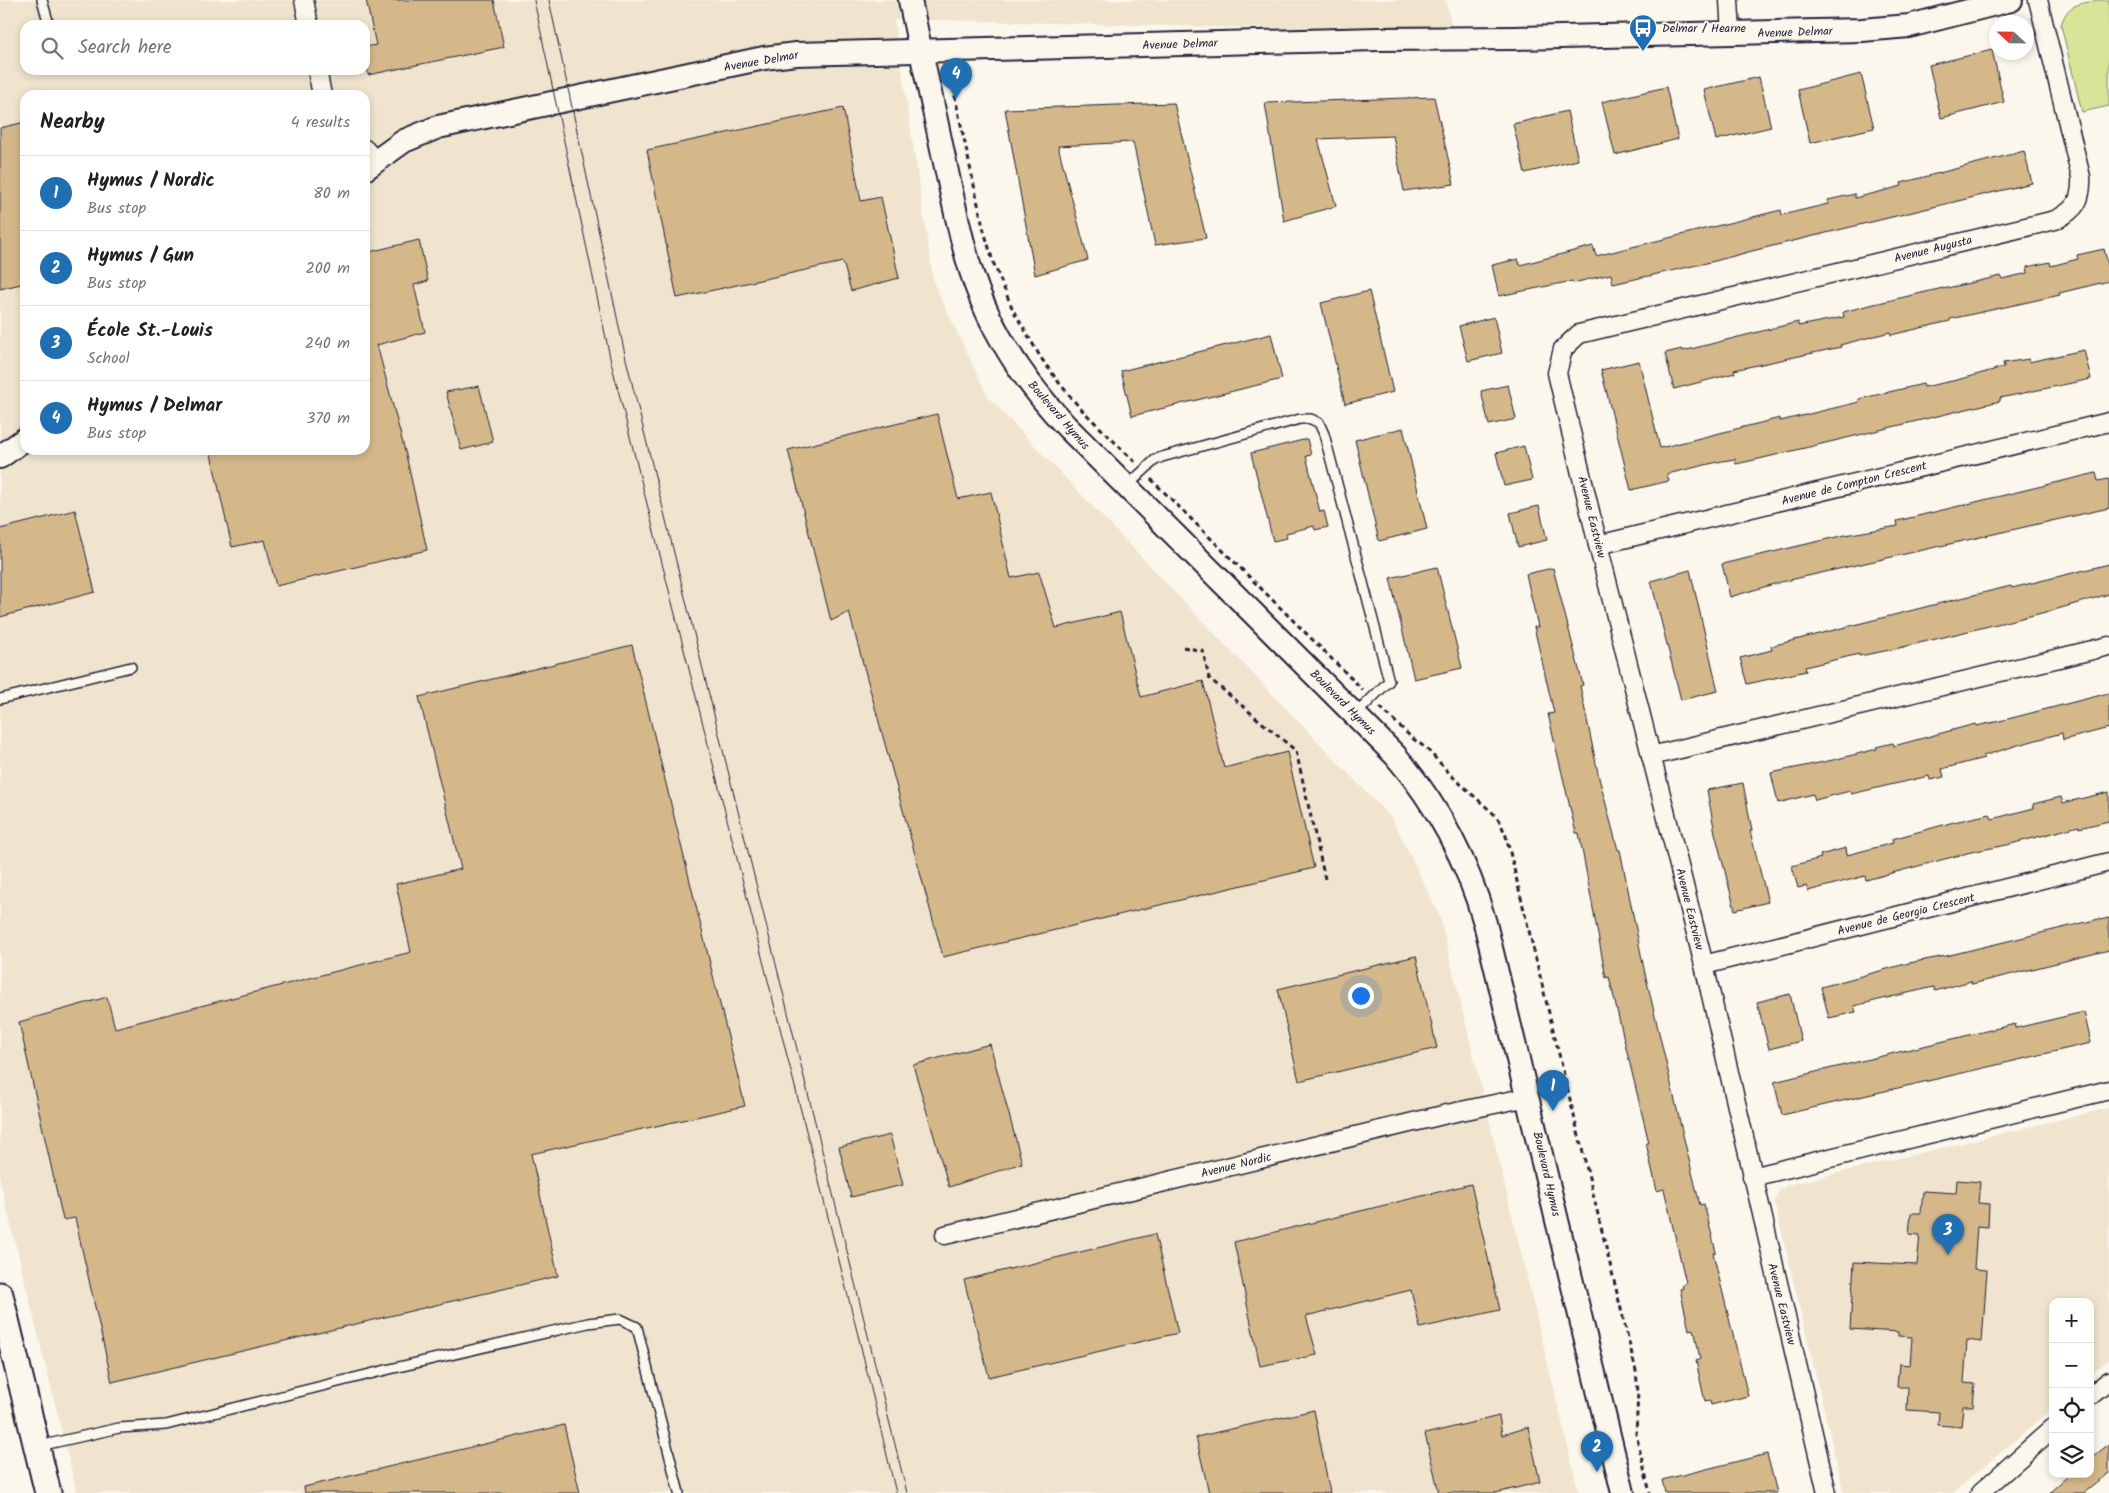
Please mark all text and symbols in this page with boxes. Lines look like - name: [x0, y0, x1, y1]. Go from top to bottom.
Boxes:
- bus stop icon: Delmar / Hearne: [1628, 13, 1658, 52]
- north arrow: [1989, 15, 2034, 60]
- place label: Delmar / Hearne: [1662, 19, 1747, 38]
- search box: [20, 20, 370, 75]
- street label: Avenue Delmar: [1757, 22, 1834, 43]
- text: Search here: [78, 33, 172, 63]
- icon: search: [38, 34, 66, 62]
- street label: Avenue Delmar: [1142, 34, 1219, 55]
- street label: Avenue Delmar: [722, 45, 801, 77]
- pin: 4: [940, 58, 972, 99]
- text: Nearby: [40, 106, 105, 139]
- text: 4 results: [291, 110, 350, 135]
- text: Hymus / Nordic: [87, 166, 215, 196]
- text: 1: [54, 181, 58, 206]
- text: 80 m: [313, 181, 350, 206]
- text: Bus stop: [87, 196, 146, 221]
- street label: Avenue Augusta: [1892, 230, 1975, 268]
- text: Hymus / Gun: [87, 241, 194, 271]
- text: 2: [51, 256, 61, 281]
- text: 200 m: [306, 256, 350, 281]
- text: Bus stop: [87, 271, 146, 296]
- text: École St.-Louis: [87, 316, 213, 346]
- text: 3: [52, 331, 60, 356]
- text: 240 m: [305, 331, 350, 356]
- text: School: [87, 346, 130, 371]
- street label: Boulevard Hymus: [1023, 376, 1094, 454]
- text: Hymus / Delmar: [87, 391, 222, 421]
- text: 4: [52, 406, 60, 431]
- text: 370 m: [306, 406, 350, 431]
- text: Bus stop: [87, 421, 146, 446]
- street label: Avenue de Compton Crescent: [1780, 456, 1929, 511]
- street label: Avenue Eastview: [1572, 474, 1611, 561]
- street label: Boulevard Hymus: [1305, 665, 1380, 740]
- street label: Avenue Eastview: [1670, 866, 1709, 953]
- street label: Avenue de Georgia Crescent: [1835, 888, 1977, 941]
- your location: [1348, 983, 1374, 1009]
- pin: 1: [1537, 1070, 1569, 1111]
- street label: Boulevard Hymus: [1527, 1130, 1566, 1219]
- street label: Avenue Nordic: [1199, 1148, 1273, 1183]
- pin: 3: [1932, 1214, 1964, 1255]
- street label: Avenue Eastview: [1762, 1261, 1801, 1348]
- map controls: [2049, 1298, 2094, 1478]
- button: +: [2049, 1298, 2094, 1343]
- button: −: [2049, 1343, 2094, 1388]
- button: locate: [2049, 1388, 2094, 1433]
- pin: 2: [1581, 1431, 1613, 1472]
- button: layers: [2049, 1433, 2094, 1478]

